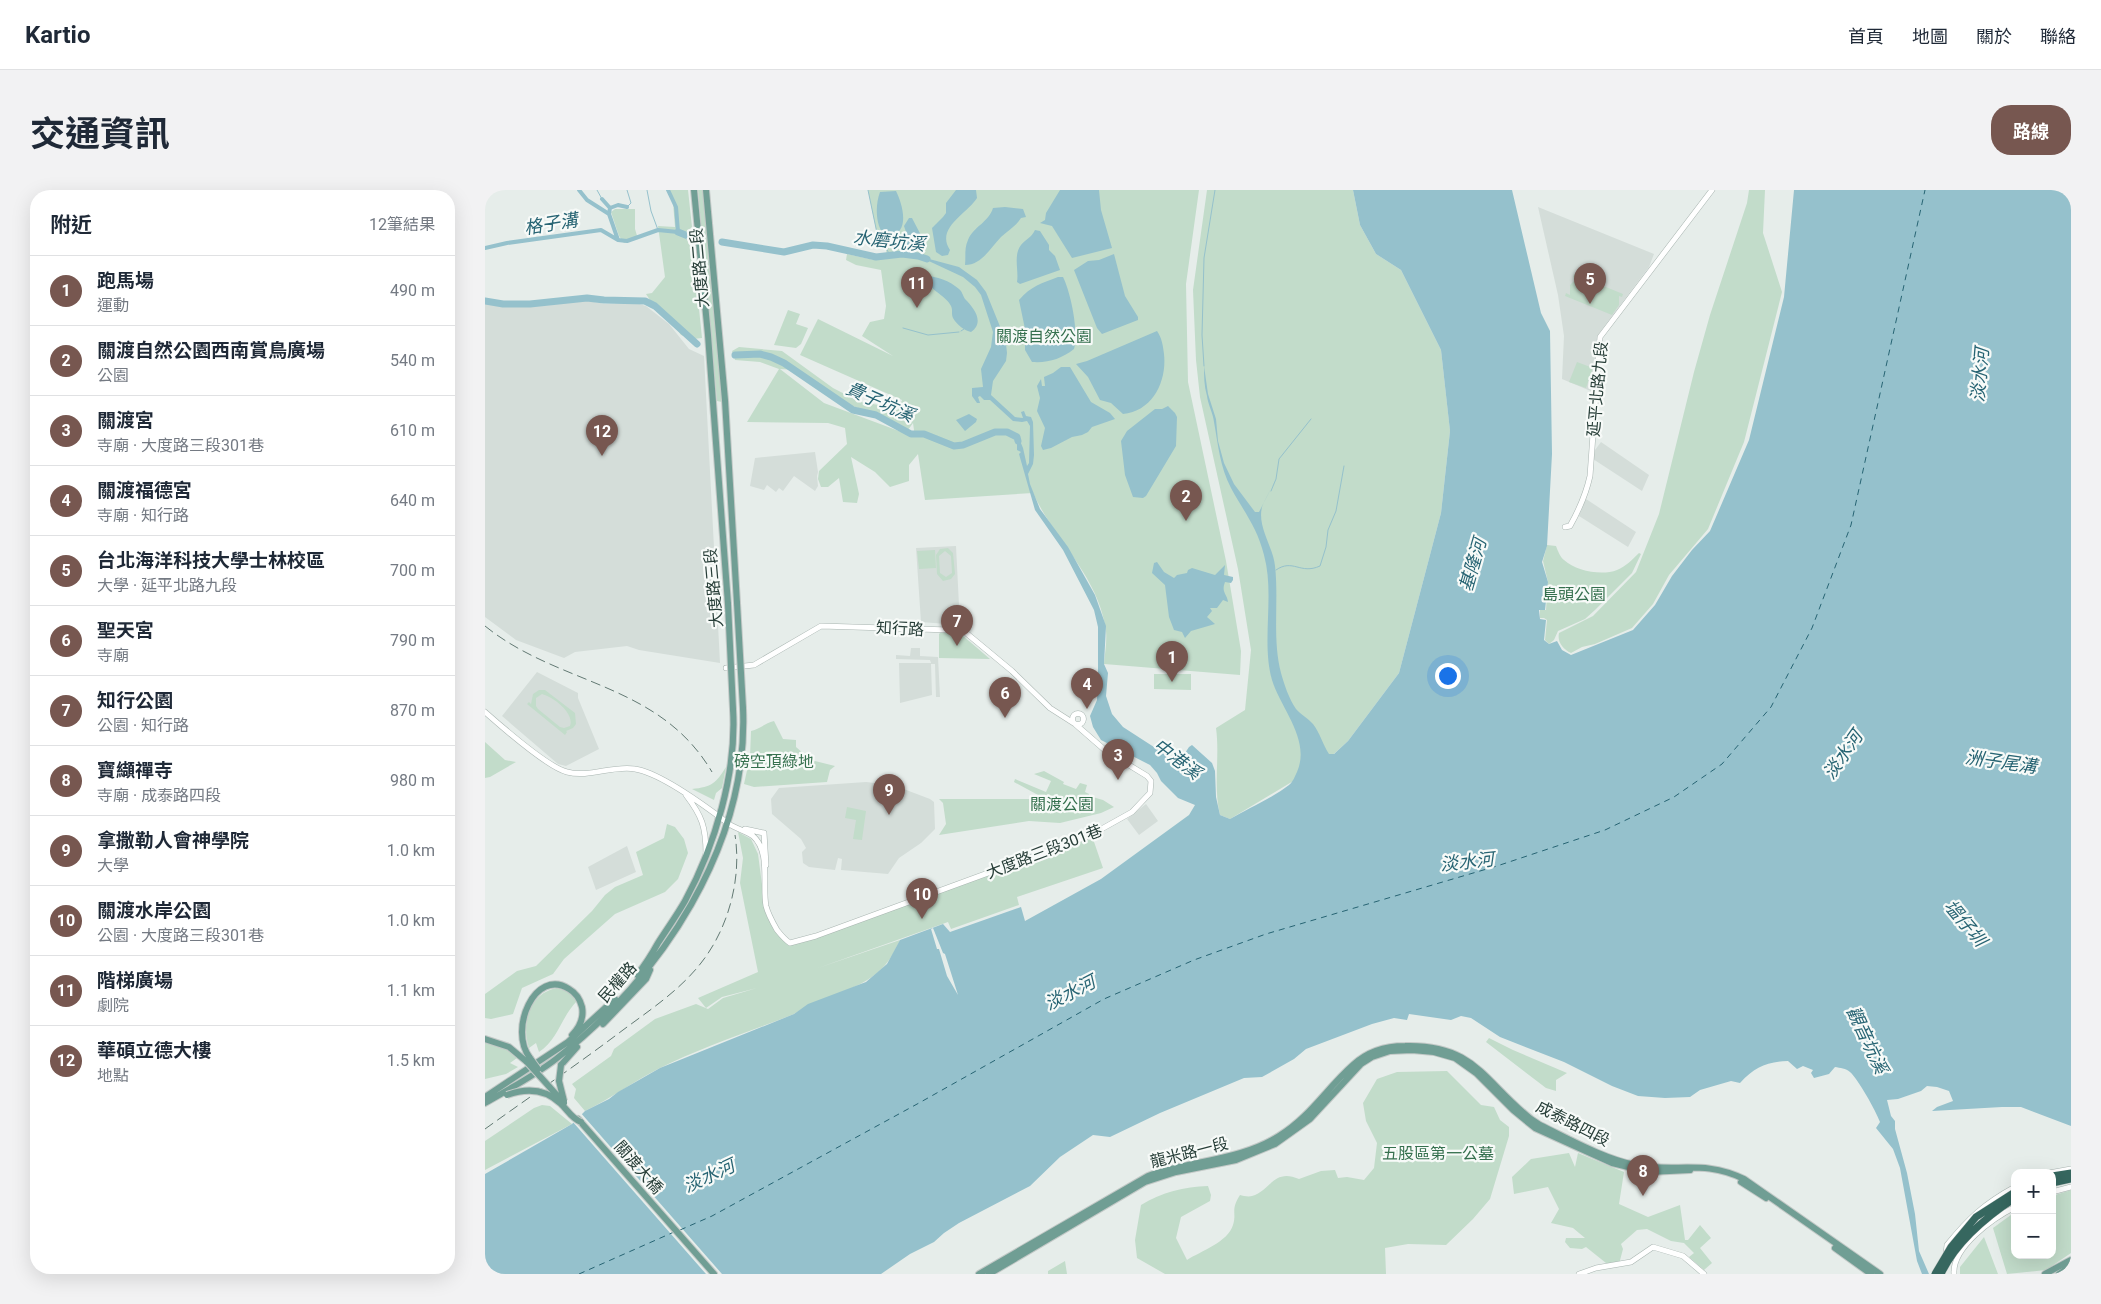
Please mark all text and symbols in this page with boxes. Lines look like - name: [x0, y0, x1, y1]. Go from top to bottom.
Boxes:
- text: Kartio: [25, 21, 91, 49]
- text: 首頁: [1848, 26, 1884, 47]
- text: 地圖: [1912, 26, 1948, 47]
- text: 關於: [1976, 26, 2012, 47]
- text: 聯絡: [2040, 26, 2076, 47]
- button: 路線: [1991, 105, 2071, 155]
- text: 交通資訊: [30, 114, 170, 155]
- water label: 格子溝: [523, 208, 582, 238]
- text: 附近: [50, 213, 92, 237]
- text: 12筆結果: [369, 215, 435, 234]
- water label: 水磨坑溪: [852, 226, 929, 255]
- street label: 大度路二段: [687, 227, 712, 309]
- pin: 5: [1574, 263, 1606, 304]
- pin: 11: [901, 267, 933, 308]
- text: 跑馬場: [97, 269, 154, 292]
- text: 1: [61, 281, 71, 300]
- text: 490 m: [390, 281, 435, 300]
- text: 運動: [97, 296, 129, 315]
- park label: 關渡自然公園: [996, 327, 1092, 346]
- text: 關渡自然公園西南賞鳥廣場: [97, 339, 325, 362]
- street label: 延平北路九段: [1584, 340, 1611, 438]
- water label: 淡水河: [1967, 344, 1993, 403]
- text: 2: [61, 351, 71, 370]
- text: 540 m: [390, 351, 435, 370]
- text: 公園: [97, 366, 129, 385]
- water label: 貴子坑溪: [843, 377, 920, 427]
- text: 關渡宮: [97, 409, 154, 432]
- pin: 12: [586, 415, 618, 456]
- text: 3: [61, 421, 71, 440]
- text: 610 m: [390, 421, 435, 440]
- text: 寺廟 · 大度路三段301巷: [97, 436, 264, 455]
- text: 關渡福德宮: [97, 479, 192, 502]
- pin: 2: [1170, 480, 1202, 521]
- text: 4: [61, 491, 71, 510]
- text: 640 m: [390, 491, 435, 510]
- text: 寺廟 · 知行路: [97, 506, 189, 525]
- water label: 基隆河: [1455, 533, 1491, 594]
- street label: 大度路三段: [701, 547, 726, 629]
- text: 台北海洋科技大學士林校區: [97, 549, 325, 572]
- text: 5: [61, 561, 71, 580]
- text: 700 m: [390, 561, 435, 580]
- text: 大學 · 延平北路九段: [97, 576, 237, 595]
- park label: 島頭公園: [1542, 585, 1606, 604]
- pin: 7: [941, 605, 973, 646]
- street label: 知行路: [876, 618, 924, 639]
- text: 聖天宮: [97, 619, 154, 642]
- text: 6: [61, 631, 71, 650]
- text: 790 m: [390, 631, 435, 650]
- pin: 1: [1156, 641, 1188, 682]
- text: 寺廟: [97, 646, 129, 665]
- your location: [1435, 663, 1461, 689]
- pin: 4: [1071, 668, 1103, 709]
- pin: 6: [989, 677, 1021, 718]
- text: 知行公園: [97, 689, 173, 712]
- text: 7: [61, 701, 71, 720]
- text: 870 m: [390, 701, 435, 720]
- text: 公園 · 知行路: [97, 716, 189, 735]
- water label: 淡水河: [1819, 724, 1868, 783]
- water label: 中港溪: [1149, 734, 1208, 785]
- pin: 3: [1102, 739, 1134, 780]
- water label: 洲子尾溝: [1964, 746, 2041, 777]
- park label: 磅空頂綠地: [734, 752, 814, 771]
- text: 寶纈禪寺: [97, 759, 173, 782]
- text: 8: [61, 771, 71, 790]
- text: 980 m: [390, 771, 435, 790]
- pin: 9: [873, 774, 905, 815]
- text: 寺廟 · 成泰路四段: [97, 786, 221, 805]
- park label: 關渡公園: [1030, 795, 1094, 814]
- street label: 大度路三段301巷: [983, 821, 1105, 882]
- text: 拿撒勒人會神學院: [97, 829, 249, 852]
- text: 9: [61, 841, 71, 860]
- text: 1.0 km: [387, 841, 435, 860]
- water label: 淡水河: [1439, 848, 1498, 875]
- text: 大學: [97, 856, 129, 875]
- pin: 10: [906, 878, 938, 919]
- water label: 塭仔圳: [1940, 895, 1993, 952]
- text: 關渡水岸公園: [97, 899, 211, 922]
- text: 10: [57, 911, 75, 930]
- text: 1.0 km: [387, 911, 435, 930]
- text: 公園 · 大度路三段301巷: [97, 926, 264, 945]
- street label: 民權路: [594, 958, 640, 1007]
- text: 階梯廣場: [97, 969, 173, 992]
- water label: 淡水河: [1041, 970, 1101, 1014]
- text: 11: [57, 981, 75, 1000]
- text: 1.1 km: [387, 981, 435, 1000]
- text: 劇院: [97, 996, 129, 1015]
- water label: 觀音坑溪: [1843, 1003, 1893, 1080]
- text: 華碩立德大樓: [97, 1039, 211, 1062]
- text: 12: [57, 1051, 75, 1070]
- text: 1.5 km: [387, 1051, 435, 1070]
- text: 地點: [97, 1066, 129, 1085]
- street label: 成泰路四段: [1533, 1097, 1613, 1150]
- street label: 龍米路一段: [1148, 1134, 1230, 1171]
- street label: 關渡大橋: [610, 1137, 667, 1198]
- park label: 五股區第一公墓: [1382, 1144, 1494, 1163]
- water label: 淡水河: [680, 1153, 740, 1196]
- pin: 8: [1627, 1155, 1659, 1196]
- map controls: [2011, 1169, 2056, 1259]
- button: +: [2011, 1169, 2056, 1214]
- button: −: [2011, 1214, 2056, 1259]

